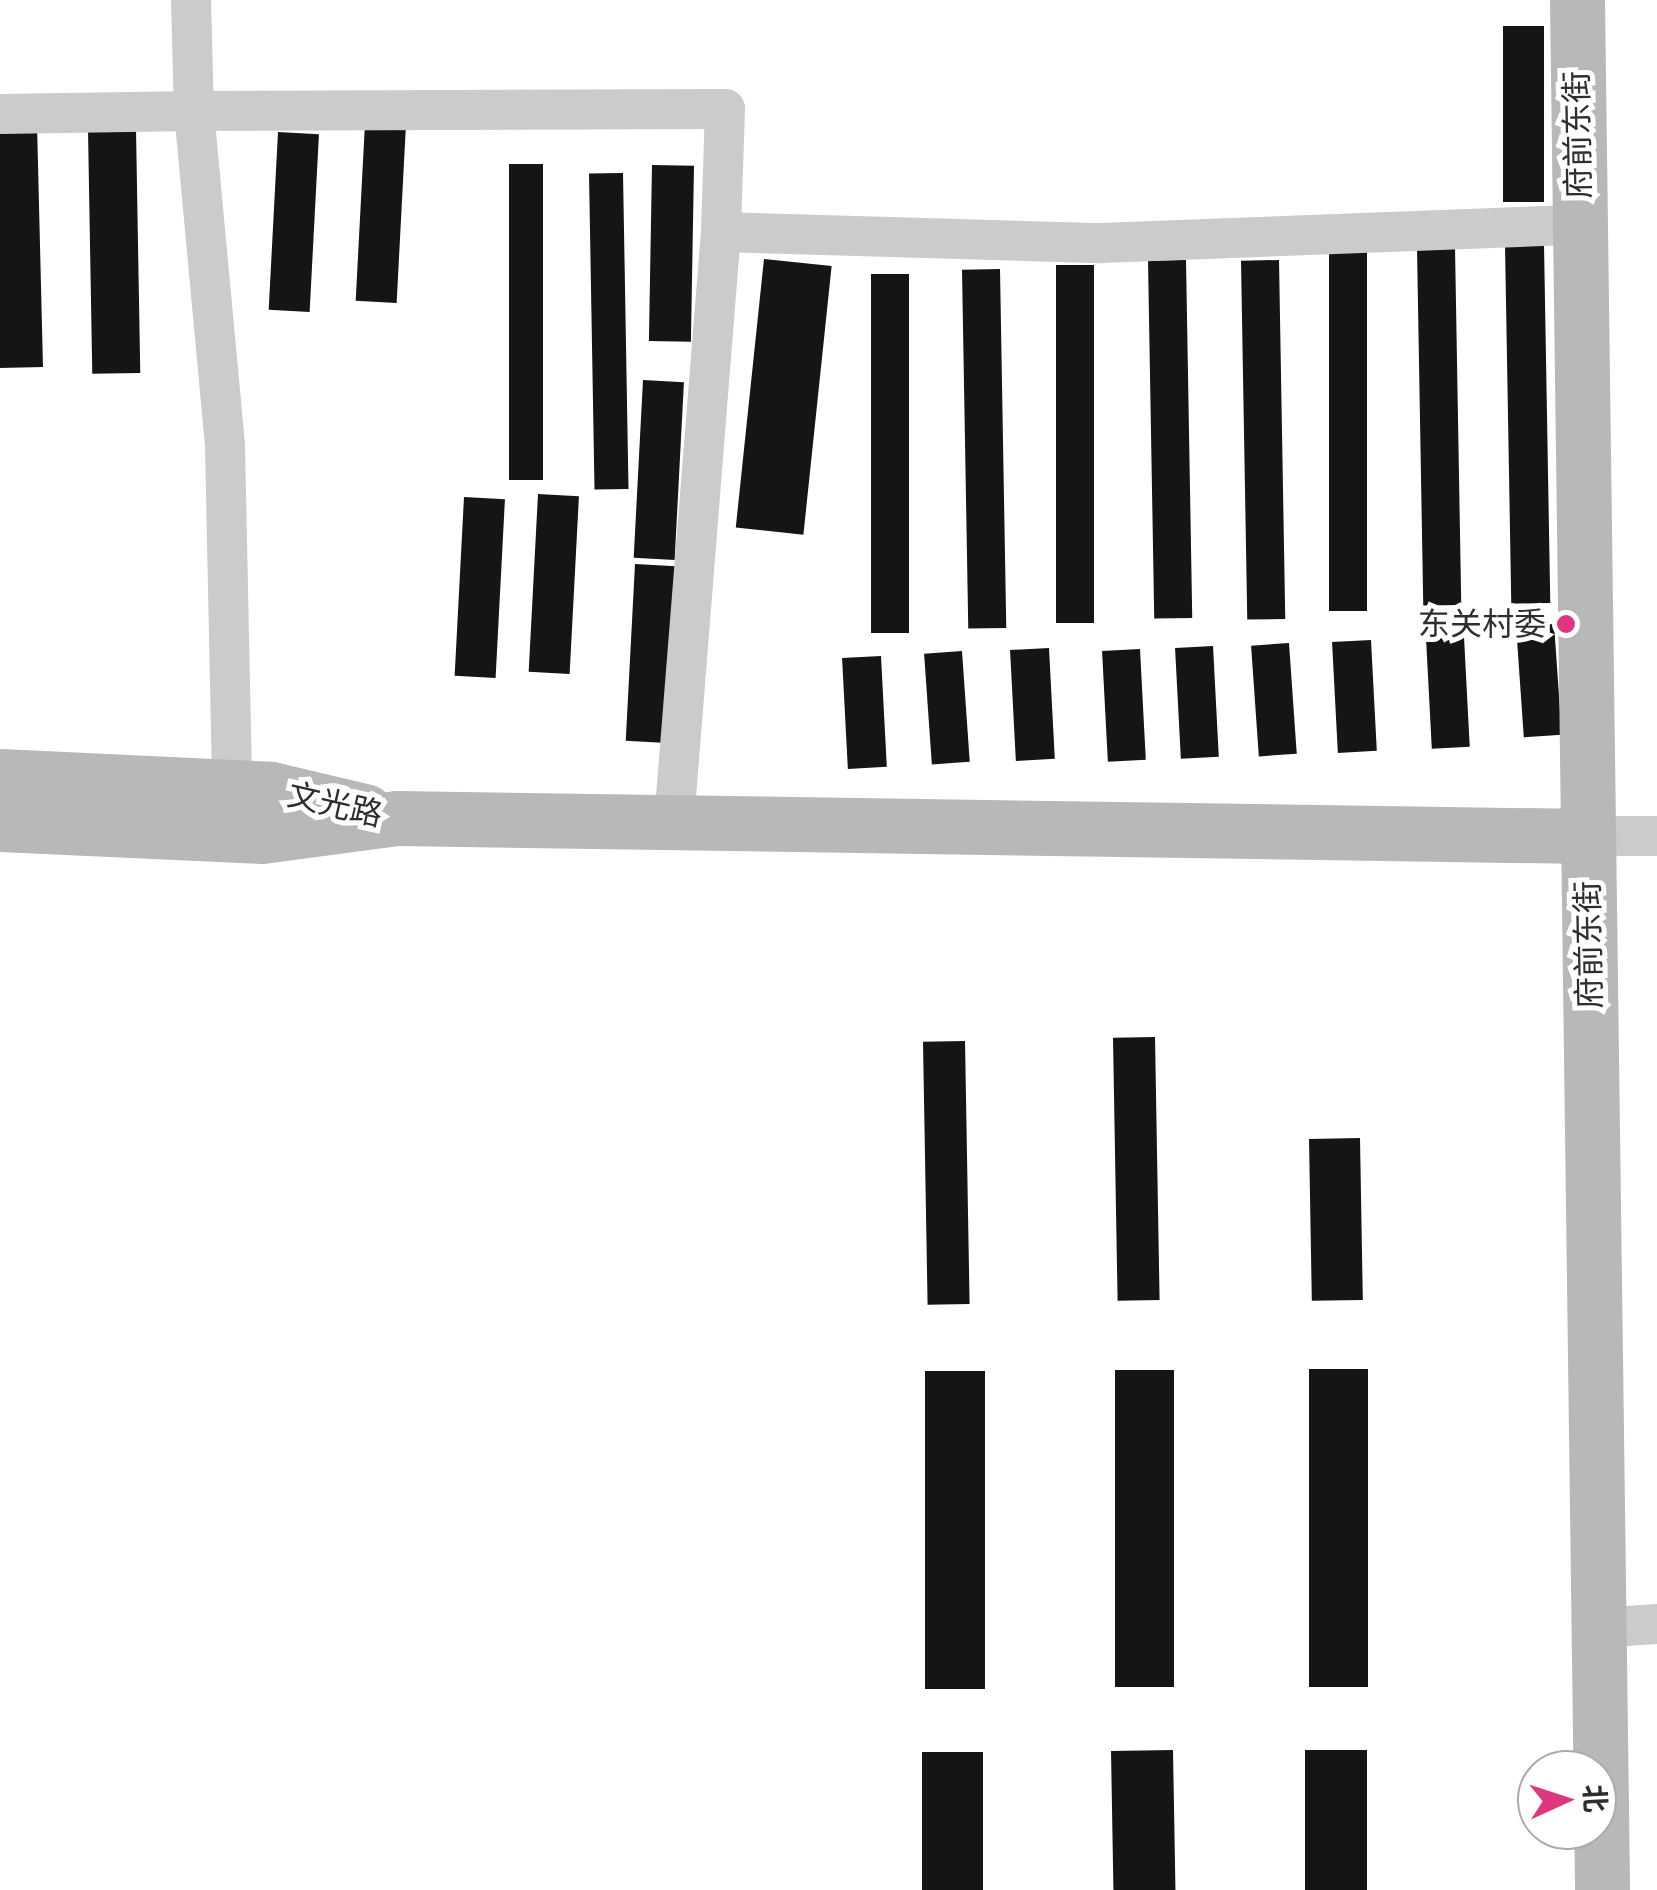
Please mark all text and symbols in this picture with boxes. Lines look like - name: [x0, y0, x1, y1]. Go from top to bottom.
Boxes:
- street label: 府前东街: [1558, 71, 1598, 199]
- place label: 东关村委: [1418, 605, 1546, 643]
- marker: 东关村委: [1555, 613, 1577, 635]
- street label: 文光路: [284, 775, 386, 835]
- street label: 府前东街: [1569, 881, 1609, 1009]
- north arrow: [1517, 1750, 1617, 1850]
- text: 北: [1575, 1784, 1615, 1814]

